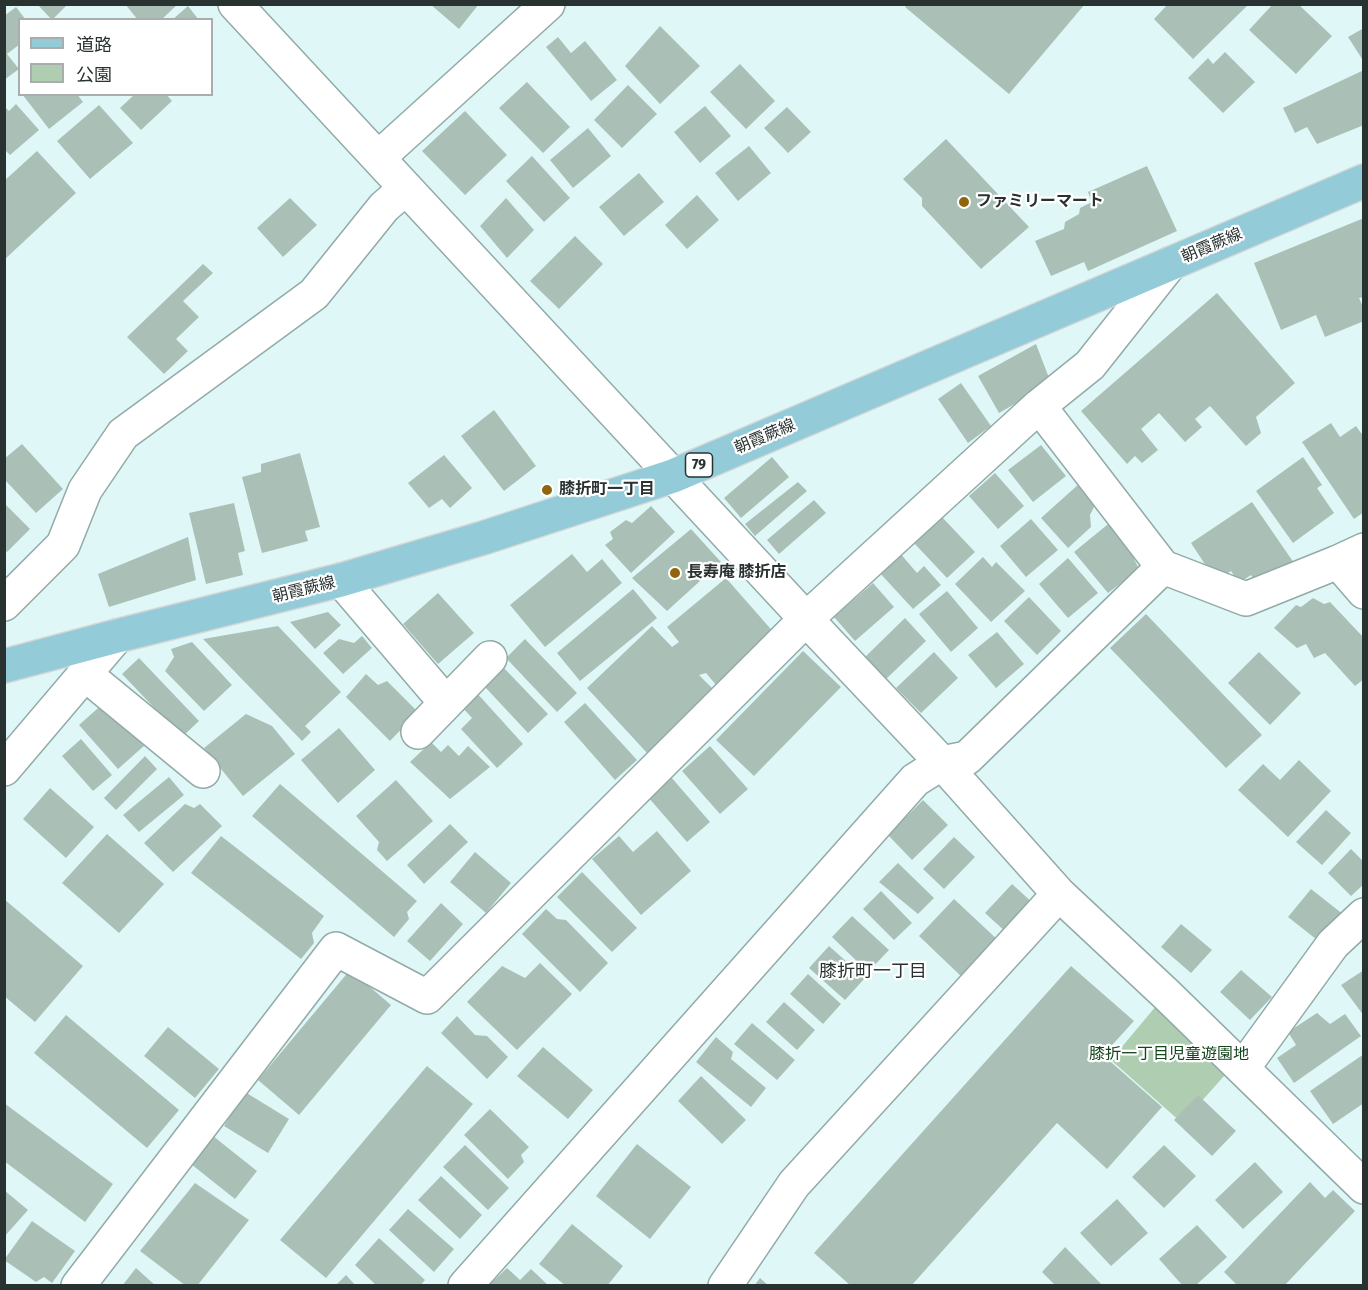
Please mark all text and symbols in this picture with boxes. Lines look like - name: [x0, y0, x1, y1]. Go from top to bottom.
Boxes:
- legend: [18, 18, 213, 96]
- text: 道路: [76, 34, 112, 56]
- text: 公園: [76, 64, 112, 86]
- place label: ファミリーマート: [976, 192, 1104, 212]
- marker: ファミリーマート: [957, 195, 971, 209]
- street label: 朝霞蕨線: [1179, 225, 1245, 267]
- street label: 朝霞蕨線: [732, 416, 798, 458]
- road number: 79: [686, 453, 712, 477]
- place label: 膝折町一丁目: [559, 480, 655, 500]
- marker: 膝折町一丁目: [540, 483, 554, 497]
- place label: 長寿庵 膝折店: [687, 563, 786, 583]
- marker: 長寿庵 膝折店: [668, 566, 682, 580]
- street label: 朝霞蕨線: [271, 573, 337, 607]
- district label: 膝折町一丁目: [819, 961, 927, 983]
- park label: 膝折一丁目児童遊園地: [1089, 1045, 1249, 1065]

